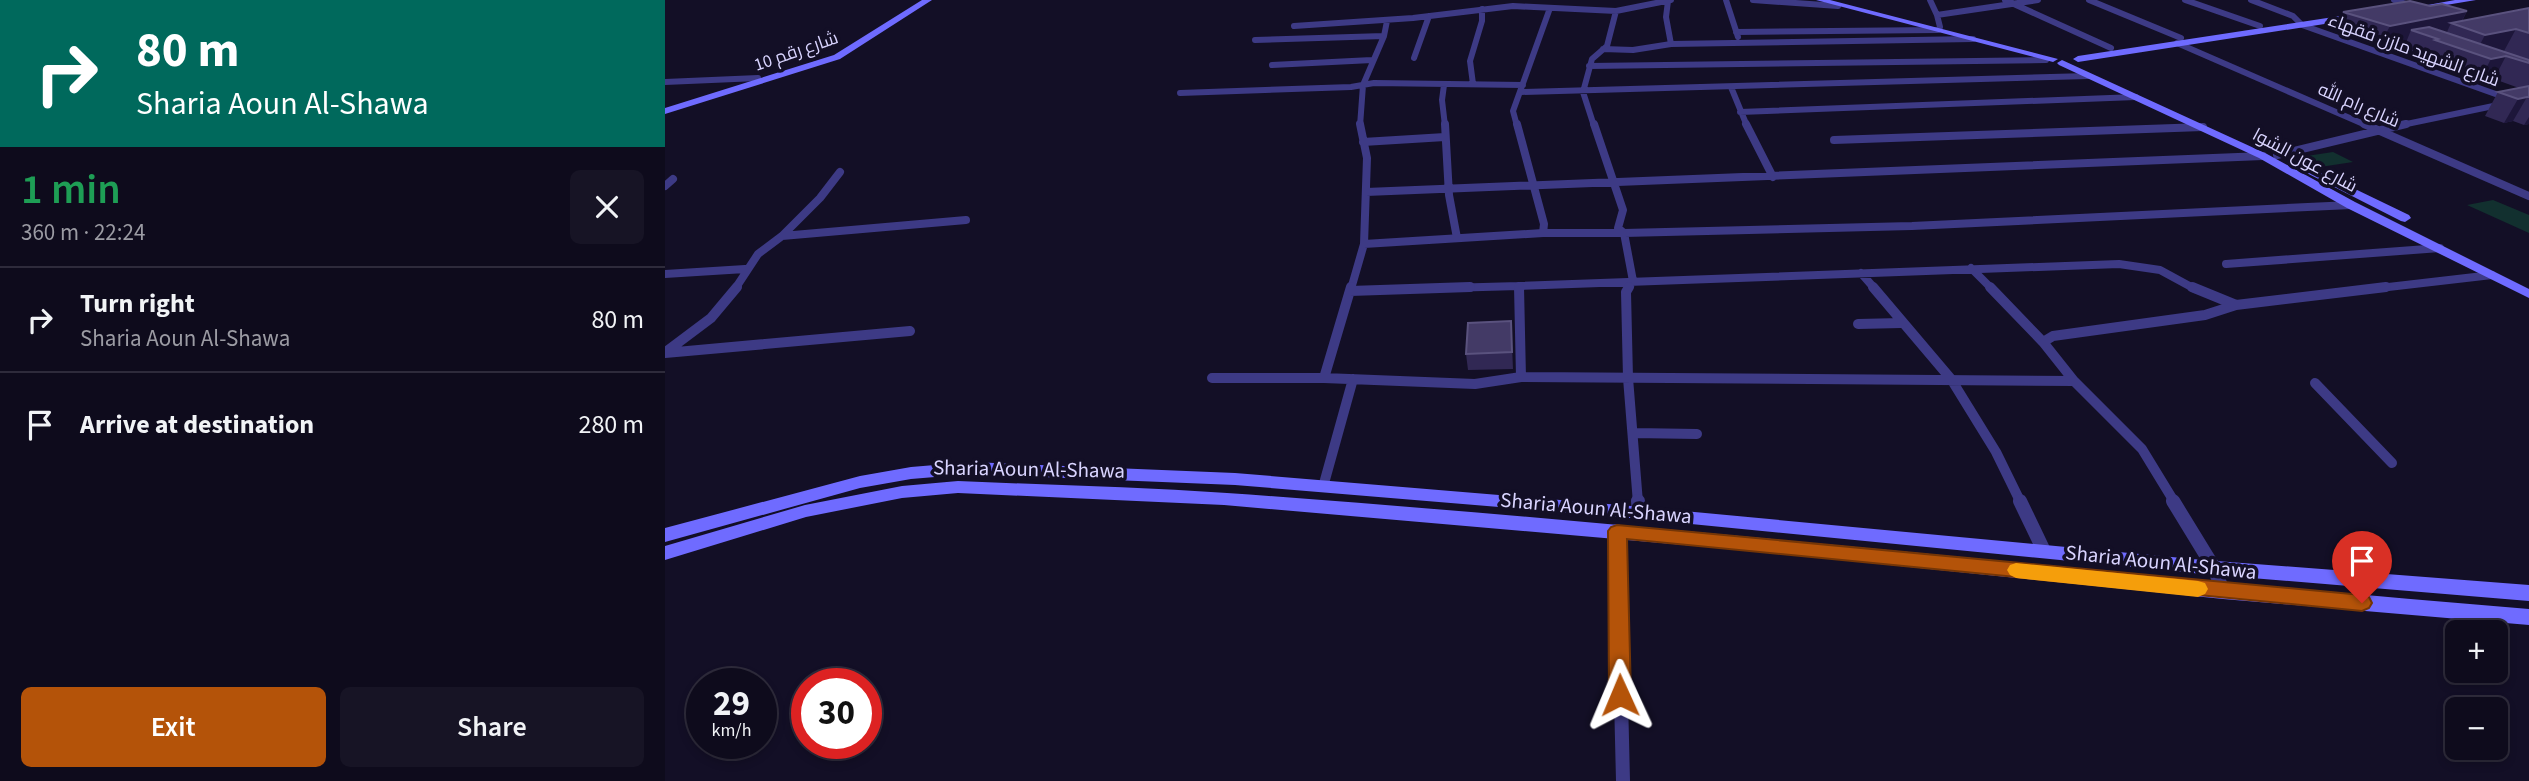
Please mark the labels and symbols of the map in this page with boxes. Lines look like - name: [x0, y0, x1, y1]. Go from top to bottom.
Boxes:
- street label: شارع الشهيد مازن فقهاء: [2325, 8, 2503, 93]
- street label: شارع رقم 10: [751, 25, 842, 78]
- street label: شارع رام الله: [2314, 77, 2404, 134]
- street label: شارع عون الشوا: [2248, 122, 2362, 199]
- street label: Sharia Aoun Al-Shawa: [933, 452, 1125, 486]
- street label: Sharia Aoun Al-Shawa: [1499, 485, 1693, 531]
- pin: [2332, 531, 2392, 603]
- street label: Sharia Aoun Al-Shawa: [2064, 537, 2258, 587]
- position arrow: [1583, 658, 1657, 732]
- speed limit sign: 30: [791, 668, 882, 759]

